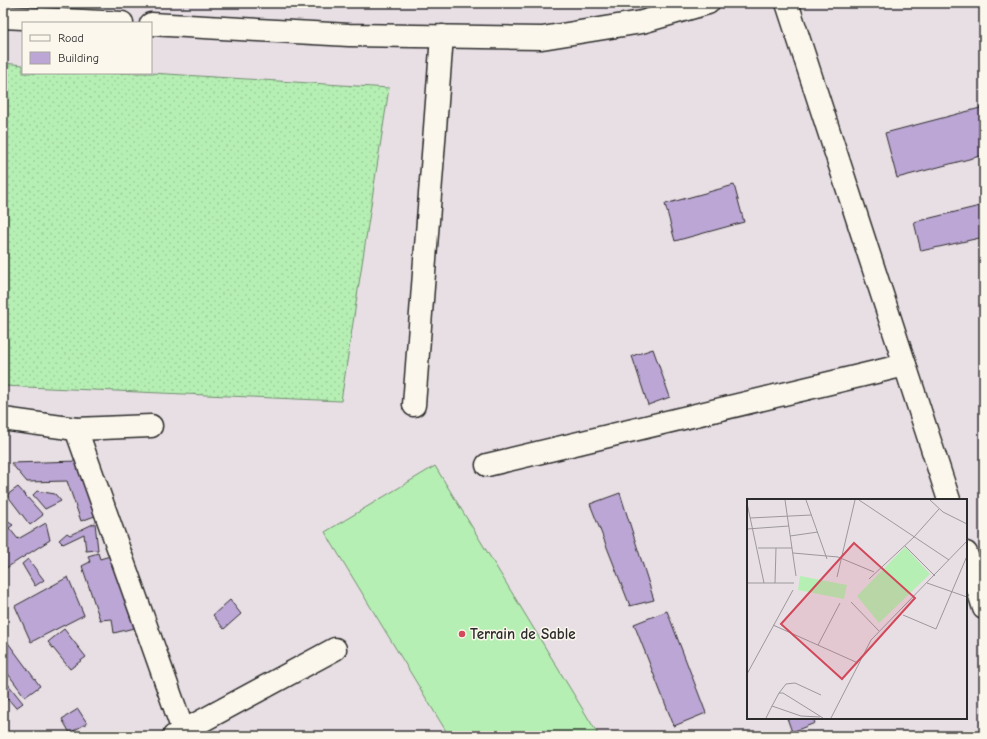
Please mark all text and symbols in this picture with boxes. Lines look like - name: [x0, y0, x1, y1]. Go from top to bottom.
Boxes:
- legend: [22, 22, 152, 74]
- text: Road: [58, 31, 84, 45]
- text: Building: [58, 51, 99, 65]
- inset map: [747, 499, 967, 719]
- place label: Terrain de Sable: [470, 625, 576, 643]
- marker: Terrain de Sable: [457, 629, 467, 639]

